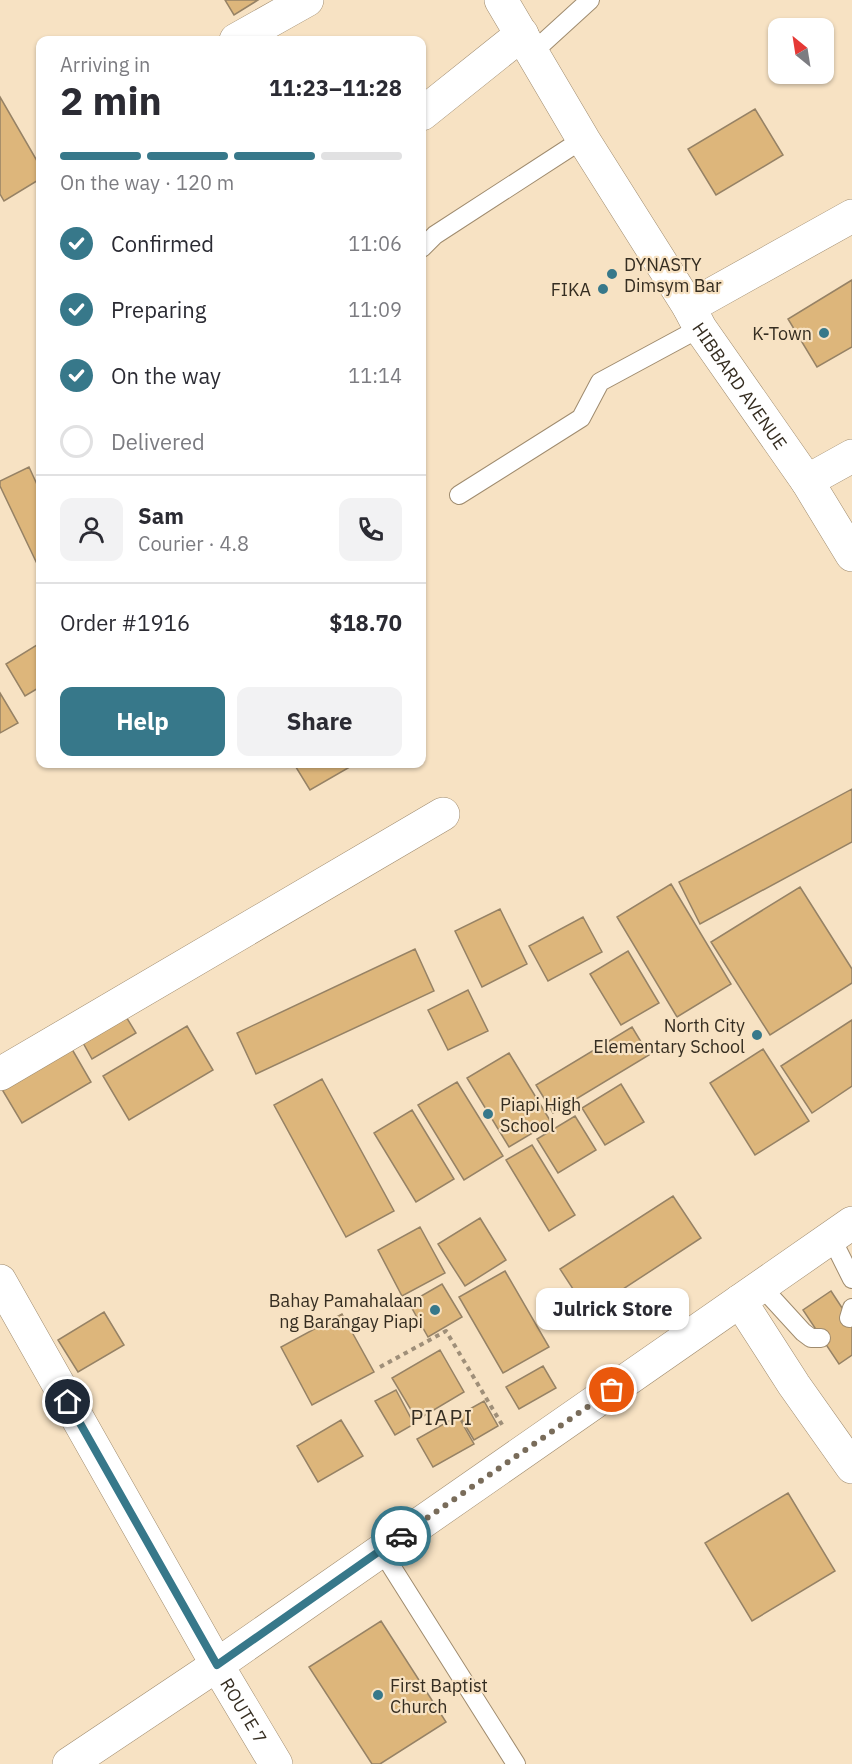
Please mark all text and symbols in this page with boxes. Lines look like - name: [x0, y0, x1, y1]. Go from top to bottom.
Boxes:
- north arrow: [768, 18, 834, 84]
- map controls: [768, 18, 834, 84]
- text: Arriving in: [60, 51, 150, 78]
- text: 11:23–11:28: [269, 73, 402, 102]
- text: 2 min: [60, 75, 162, 126]
- text: On the way · 120 m: [60, 169, 234, 196]
- icon: check: [60, 227, 93, 260]
- text: Confirmed: [111, 229, 214, 258]
- text: 11:06: [348, 230, 402, 257]
- place label: DYNASTY Dimsym Bar: [624, 253, 722, 297]
- marker: DYNASTY Dimsym Bar: [605, 267, 619, 281]
- place label: FIKA: [551, 278, 591, 301]
- marker: FIKA: [596, 282, 610, 296]
- icon: check: [60, 293, 93, 326]
- text: Preparing: [111, 295, 206, 324]
- text: 11:09: [348, 296, 402, 323]
- street label: HIBBARD AVENUE: [688, 317, 793, 454]
- place label: K-Town: [752, 322, 812, 345]
- marker: K-Town: [817, 326, 831, 340]
- icon: check: [60, 359, 93, 392]
- text: On the way: [111, 361, 221, 390]
- text: 11:14: [348, 362, 402, 389]
- text: Delivered: [111, 427, 205, 456]
- button: person: [60, 498, 123, 561]
- button: phone: [339, 498, 402, 561]
- text: Sam: [138, 501, 184, 530]
- text: Courier · 4.8: [138, 530, 249, 557]
- text: Order #1916: [60, 608, 190, 637]
- text: $18.70: [329, 608, 402, 637]
- button: Help: [60, 687, 225, 756]
- button: Share: [237, 687, 402, 756]
- place label: North City Elementary School: [593, 1014, 745, 1058]
- marker: North City Elementary School: [750, 1028, 764, 1042]
- place label: Piapi High School: [500, 1093, 581, 1137]
- marker: Piapi High School: [481, 1107, 495, 1121]
- callout: Julrick Store: [536, 1288, 688, 1330]
- place label: Bahay Pamahalaan ng Barangay Piapi: [269, 1289, 423, 1333]
- text: Julrick Store: [552, 1295, 673, 1322]
- marker: Bahay Pamahalaan ng Barangay Piapi: [428, 1303, 442, 1317]
- pin: [586, 1364, 637, 1415]
- icon: bag: [595, 1373, 628, 1406]
- pin: [42, 1376, 93, 1427]
- icon: home: [51, 1385, 84, 1418]
- district label: PIAPI: [410, 1403, 474, 1431]
- courier: [371, 1506, 431, 1566]
- icon: car: [385, 1520, 418, 1553]
- street label: ROUTE 7: [216, 1674, 272, 1747]
- place label: First Baptist Church: [390, 1674, 488, 1718]
- marker: First Baptist Church: [371, 1688, 385, 1702]

